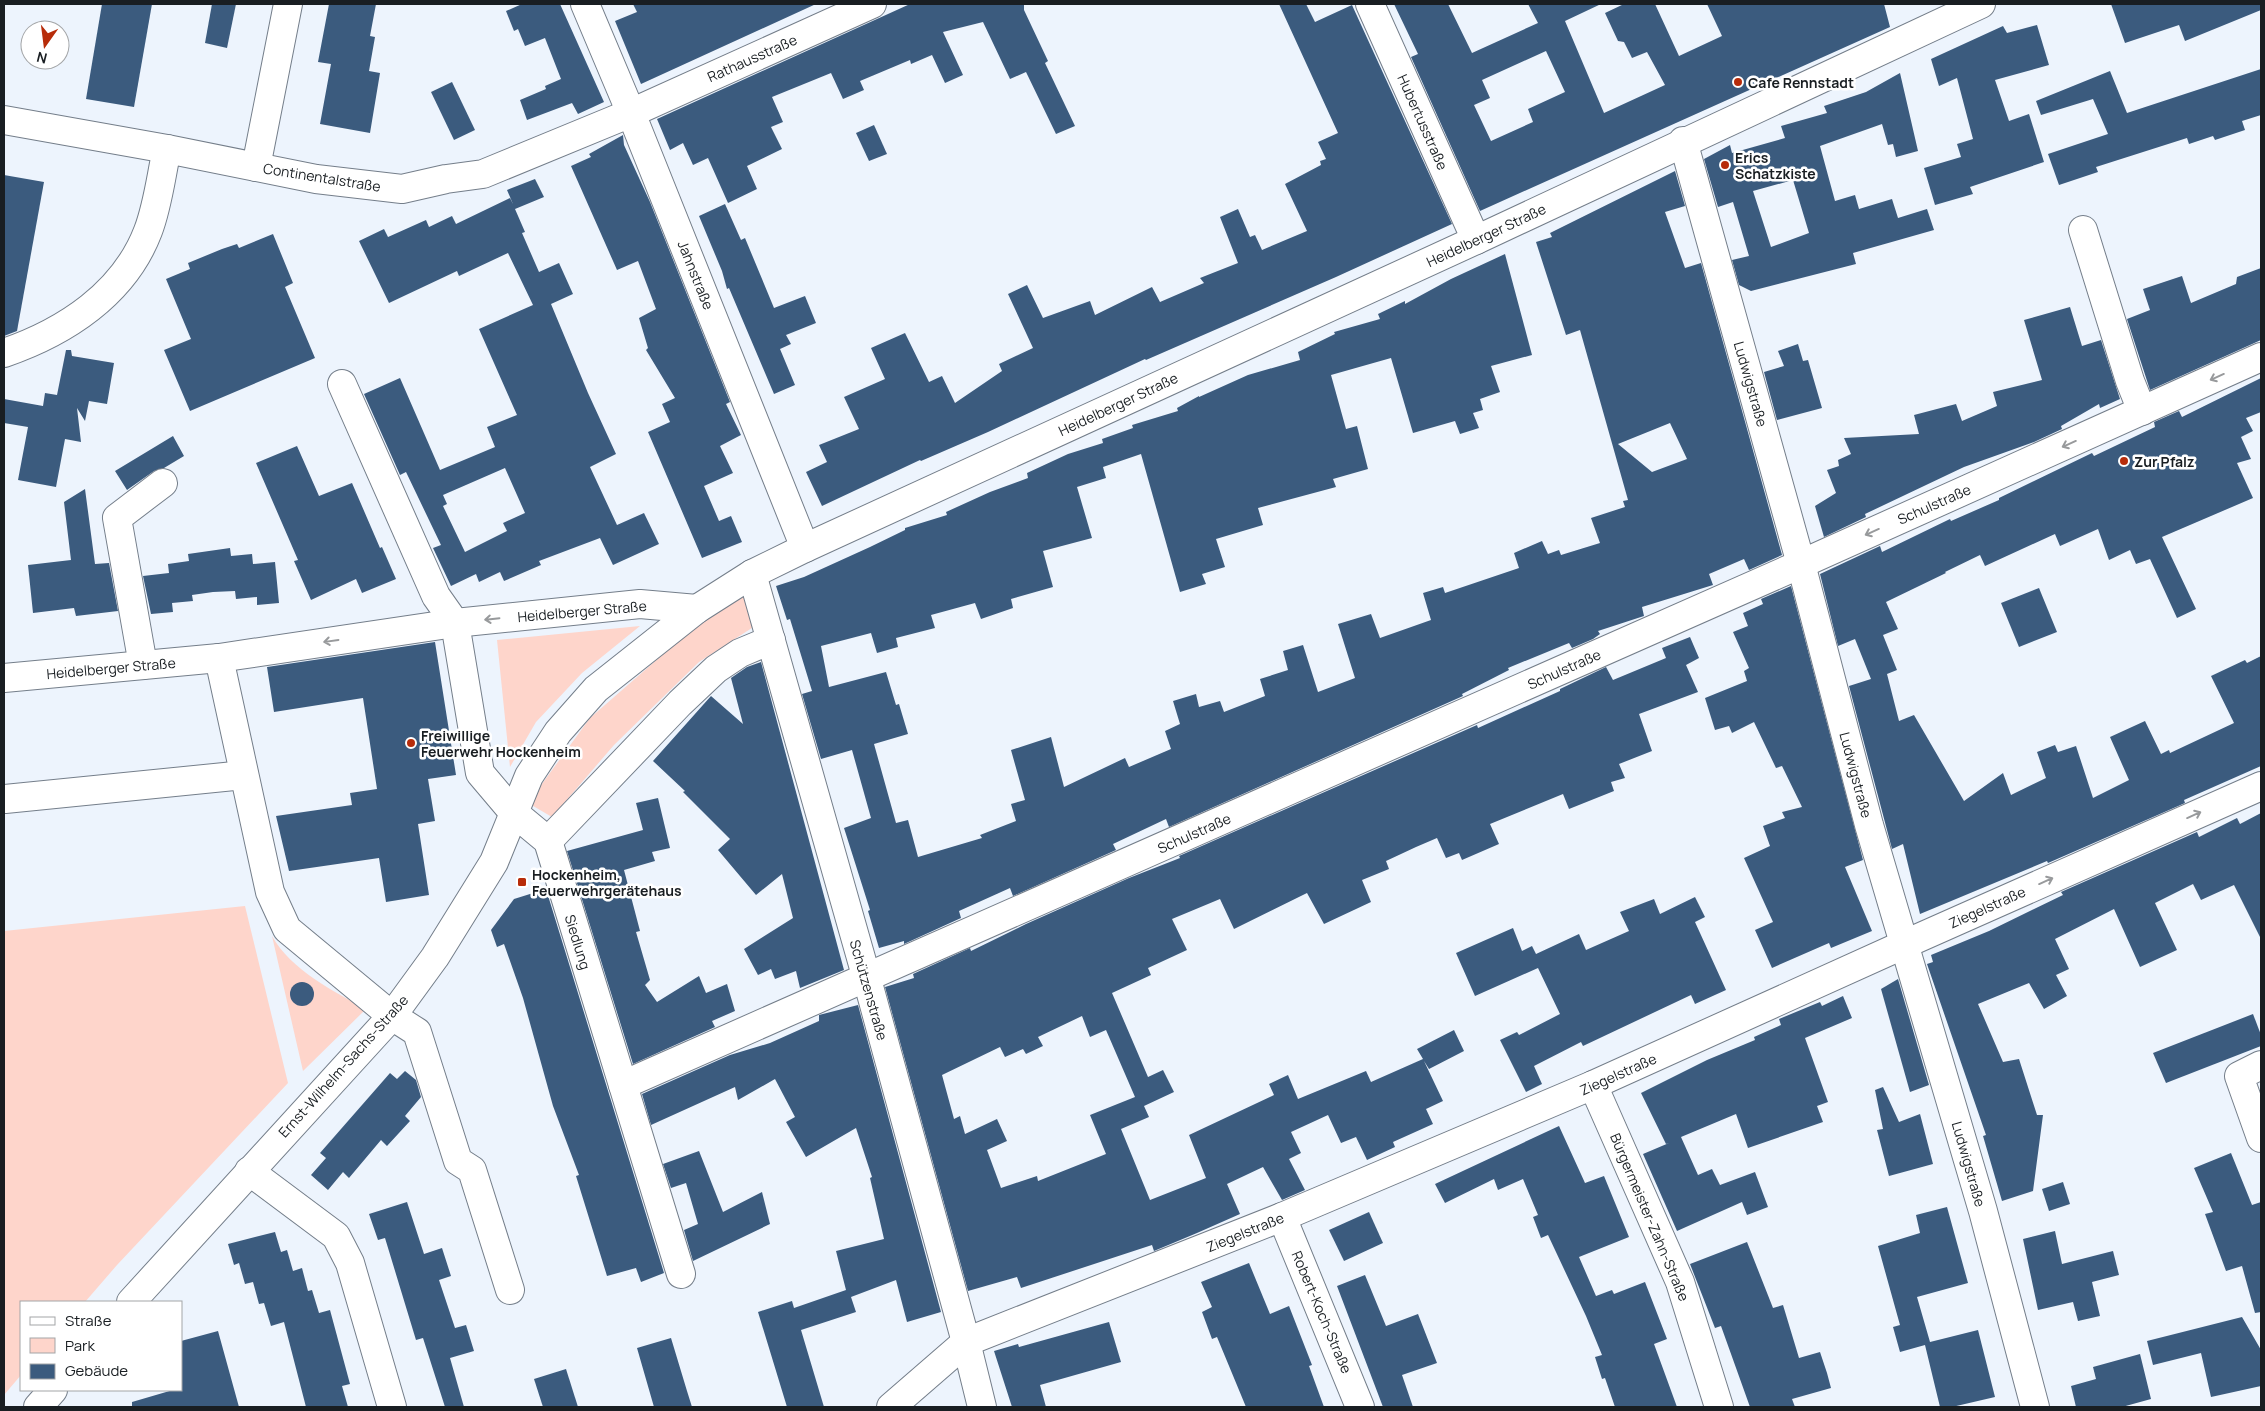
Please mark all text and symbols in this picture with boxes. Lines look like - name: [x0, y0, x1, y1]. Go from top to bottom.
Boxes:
- north arrow: [20, 20, 70, 70]
- street label: Rathausstraße: [704, 30, 800, 86]
- text: N: [35, 48, 49, 69]
- street label: Hubertusstraße: [1393, 71, 1453, 173]
- place label: Cafe Rennstadt: [1748, 73, 1854, 92]
- marker: Cafe Rennstadt: [1732, 76, 1744, 88]
- place label: Erics Schatzkiste: [1735, 148, 1816, 183]
- street label: Continentalstraße: [262, 158, 382, 196]
- marker: Erics Schatzkiste: [1719, 159, 1731, 171]
- street label: Heidelberger Straße: [1423, 199, 1549, 271]
- street label: Jahnstraße: [674, 238, 718, 312]
- street label: Ludwigstraße: [1730, 339, 1772, 429]
- street label: Heidelberger Straße: [1055, 368, 1181, 440]
- one-way arrow: [2210, 373, 2225, 383]
- one-way arrow: [2062, 439, 2077, 449]
- place label: Zur Pfalz: [2134, 452, 2194, 471]
- marker: Zur Pfalz: [2118, 455, 2130, 467]
- street label: Schulstraße: [1894, 479, 1974, 529]
- one-way arrow: [1865, 527, 1880, 537]
- street label: Heidelberger Straße: [517, 596, 647, 626]
- one-way arrow: [485, 614, 501, 624]
- one-way arrow: [324, 637, 340, 647]
- street label: Schulstraße: [1524, 644, 1604, 694]
- street label: Heidelberger Straße: [46, 653, 176, 683]
- place label: Freiwillige Feuerwehr Hockenheim: [421, 726, 581, 761]
- street label: Ludwigstraße: [1835, 730, 1877, 820]
- marker: Freiwillige Feuerwehr Hockenheim: [405, 737, 417, 749]
- street label: Schulstraße: [1154, 808, 1234, 858]
- one-way arrow: [2186, 810, 2201, 820]
- place label: Hockenheim, Feuerwehrgerätehaus: [532, 865, 682, 900]
- marker: Hockenheim, Feuerwehrgerätehaus: [516, 876, 528, 888]
- one-way arrow: [2038, 876, 2053, 886]
- street label: Ziegelstraße: [1946, 882, 2028, 932]
- street label: Siedlung: [561, 912, 595, 972]
- street label: Schützenstraße: [846, 937, 892, 1043]
- street label: Ernst-Wilhelm-Sachs-Straße: [274, 991, 412, 1141]
- street label: Ziegelstraße: [1577, 1049, 1659, 1099]
- street label: Ludwigstraße: [1948, 1119, 1990, 1209]
- street label: Bürgermeister-Zahn-Straße: [1606, 1130, 1694, 1304]
- street label: Ziegelstraße: [1203, 1208, 1287, 1256]
- street label: Robert-Koch-Straße: [1288, 1248, 1356, 1376]
- legend: [20, 1301, 182, 1391]
- text: Straße: [65, 1310, 112, 1331]
- text: Park: [65, 1335, 95, 1356]
- text: Gebäude: [65, 1360, 128, 1381]

